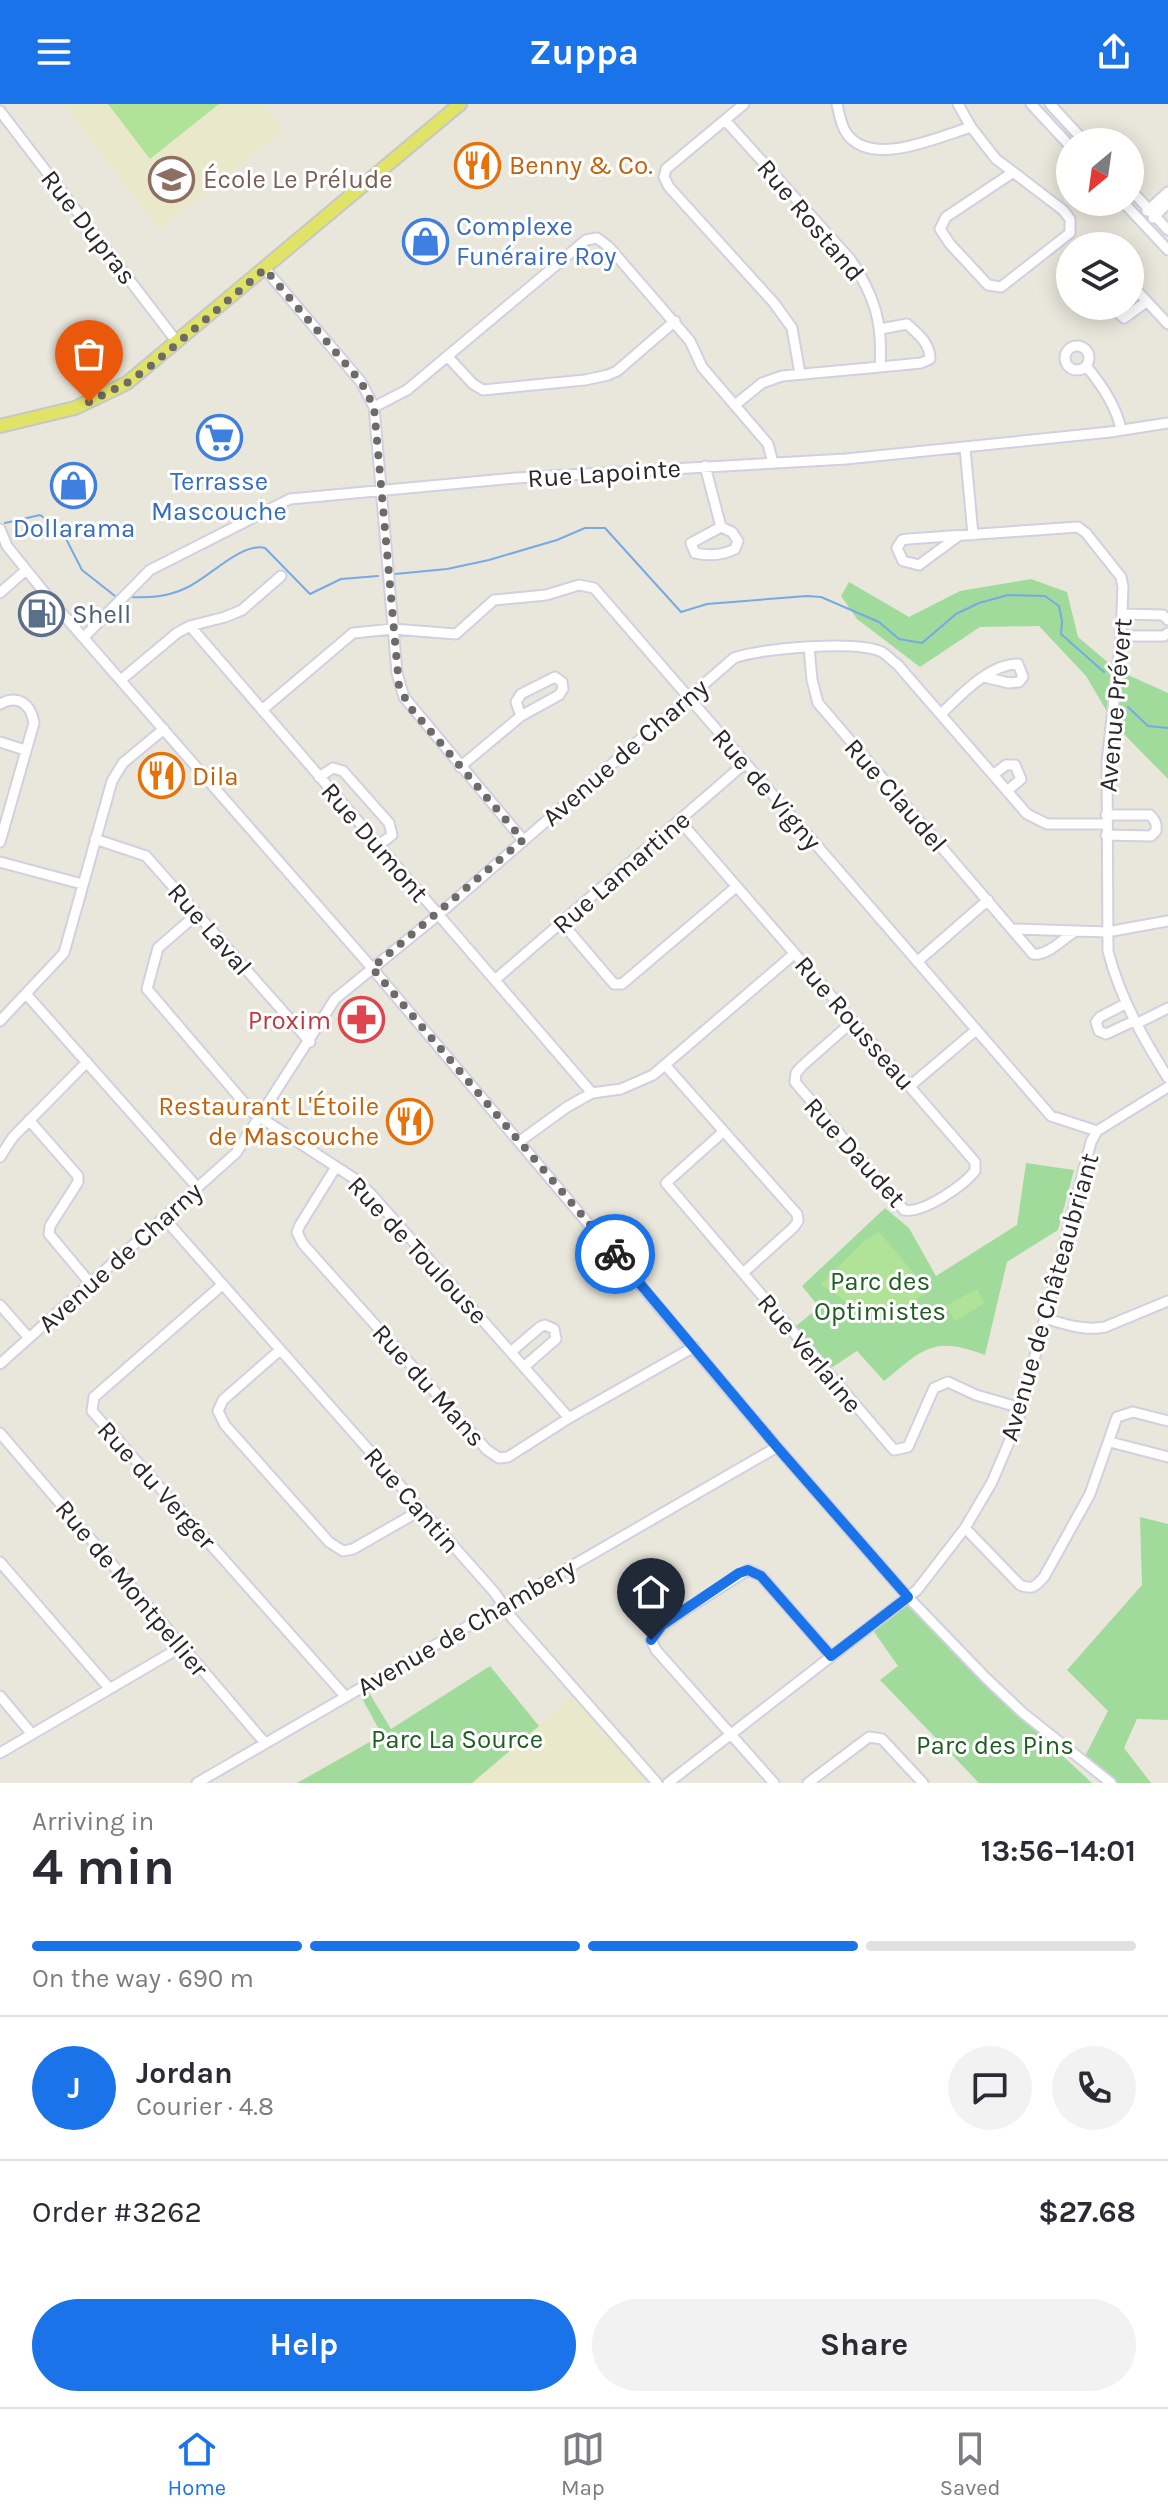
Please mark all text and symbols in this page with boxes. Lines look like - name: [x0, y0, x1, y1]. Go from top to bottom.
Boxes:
- icon: menu: [32, 30, 76, 74]
- icon: share: [1092, 30, 1136, 74]
- text: Zuppa: [529, 31, 639, 73]
- north arrow: [1056, 128, 1144, 216]
- map controls: [1056, 128, 1144, 320]
- restaurant icon: Benny & Co.: [454, 141, 502, 189]
- place label: Benny & Co.: [509, 150, 653, 181]
- street label: Rue Rostand: [750, 153, 871, 288]
- school or university icon: École Le Prélude: [148, 155, 196, 203]
- place label: École Le Prélude: [203, 163, 393, 195]
- street label: Rue Dupras: [34, 164, 143, 291]
- place label: Complexe Funéraire Roy: [456, 211, 616, 272]
- shop icon: Complexe Funéraire Roy: [401, 217, 449, 265]
- button: layers: [1056, 232, 1144, 320]
- pin: [55, 320, 123, 402]
- icon: bag: [67, 332, 111, 376]
- supermarket icon: Terrasse Mascouche: [195, 414, 243, 462]
- street label: Rue Lapointe: [526, 453, 682, 494]
- shop icon: Dollarama: [50, 461, 98, 509]
- place label: Terrasse Mascouche: [151, 466, 287, 527]
- place label: Dollarama: [13, 513, 135, 544]
- fuel station icon: Shell: [17, 590, 65, 638]
- place label: Shell: [72, 599, 131, 630]
- street label: Avenue Prévert: [1092, 617, 1139, 793]
- street label: Avenue de Charny: [536, 672, 715, 833]
- street label: Rue de Vigny: [705, 722, 828, 856]
- street label: Rue Claudel: [838, 732, 953, 859]
- restaurant icon: Dila: [137, 752, 185, 800]
- place label: Dila: [192, 761, 239, 792]
- street label: Rue Dumont: [314, 776, 435, 909]
- street label: Rue Lamartine: [546, 804, 697, 941]
- street label: Rue Laval: [161, 877, 258, 982]
- street label: Rue Rousseau: [788, 950, 921, 1097]
- pharmacy icon: Proxim: [338, 996, 386, 1044]
- place label: Proxim: [248, 1005, 331, 1036]
- place label: Restaurant L'Étoile de Mascouche: [158, 1090, 379, 1152]
- street label: Rue Daudet: [797, 1091, 912, 1214]
- restaurant icon: Restaurant L'Étoile de Mascouche: [386, 1097, 434, 1145]
- street label: Avenue de Châteaubriant: [993, 1149, 1106, 1445]
- street label: Rue de Toulouse: [341, 1170, 494, 1331]
- street label: Avenue de Charny: [32, 1176, 209, 1339]
- courier: [575, 1214, 655, 1294]
- icon: bike: [593, 1232, 637, 1276]
- park label: Parc des Optimistes: [814, 1266, 946, 1327]
- street label: Rue Verlaine: [751, 1287, 868, 1419]
- street label: Rue du Mans: [366, 1318, 492, 1453]
- street label: Rue du Verger: [91, 1415, 223, 1556]
- street label: Rue Cantin: [357, 1441, 466, 1560]
- street label: Rue de Montpellier: [49, 1494, 215, 1684]
- street label: Avenue de Chambery: [351, 1552, 581, 1703]
- pin: [617, 1558, 685, 1640]
- icon: home: [629, 1570, 673, 1614]
- park label: Parc La Source: [371, 1724, 543, 1755]
- park label: Parc des Pins: [916, 1730, 1074, 1761]
- text: Arriving in: [32, 1806, 154, 1837]
- text: 13:56–14:01: [981, 1833, 1136, 1869]
- text: 4 min: [32, 1836, 175, 1897]
- text: On the way · 690 m: [32, 1963, 254, 1994]
- button: chat: [948, 2046, 1032, 2130]
- button: phone: [1052, 2046, 1136, 2130]
- text: Jordan: [136, 2055, 233, 2091]
- text: J: [67, 2070, 81, 2106]
- text: Courier · 4.8: [136, 2091, 274, 2122]
- text: Order #3262: [32, 2194, 202, 2230]
- text: $27.68: [1038, 2194, 1136, 2230]
- button: Help: [32, 2299, 576, 2391]
- button: Share: [592, 2299, 1136, 2391]
- tab: Home: [167, 2427, 226, 2501]
- tab: Map: [561, 2427, 605, 2501]
- tab: Saved: [940, 2427, 1001, 2501]

